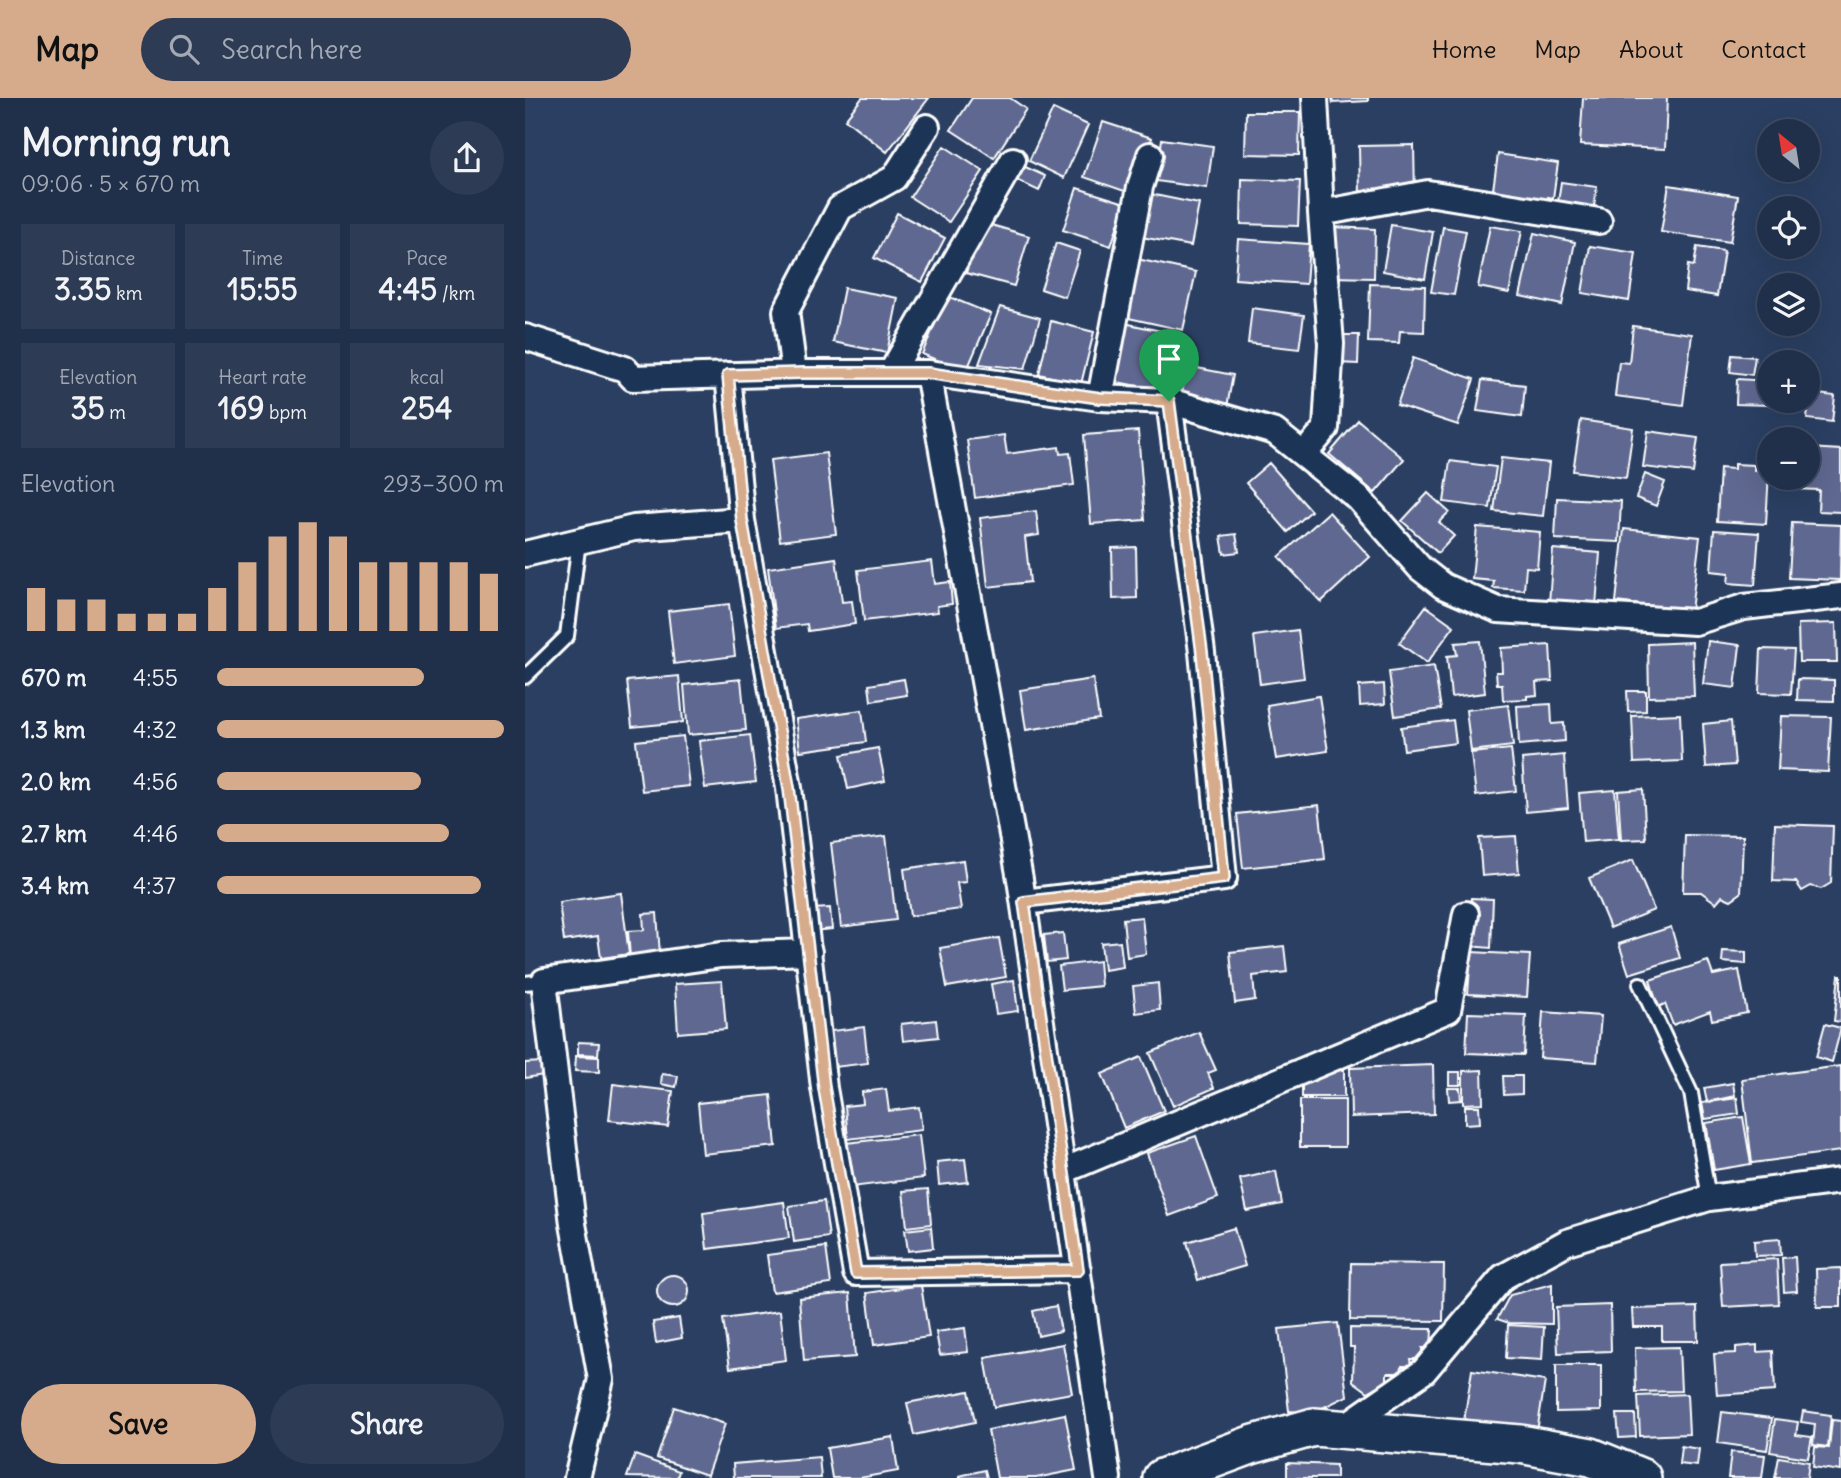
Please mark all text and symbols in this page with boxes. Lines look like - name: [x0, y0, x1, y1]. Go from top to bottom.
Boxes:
- search box: [141, 18, 631, 81]
- text: Map: [35, 28, 99, 70]
- icon: search: [165, 30, 203, 68]
- text: Search here: [221, 33, 362, 66]
- text: Home: [1432, 34, 1496, 64]
- text: Map: [1534, 34, 1581, 64]
- text: About: [1619, 34, 1683, 64]
- text: Contact: [1721, 34, 1806, 64]
- text: Morning run: [21, 119, 231, 166]
- north arrow: [1757, 119, 1820, 182]
- map controls: [1757, 119, 1820, 490]
- button: share: [430, 121, 504, 195]
- text: 09:06 · 5 × 670 m: [21, 169, 200, 198]
- button: locate: [1757, 196, 1820, 259]
- text: Distance: [61, 246, 135, 270]
- text: Time: [242, 246, 283, 270]
- text: Pace: [406, 246, 447, 270]
- text: 3.35: [54, 270, 111, 308]
- text: 15:55: [227, 270, 298, 308]
- text: 4:45: [379, 270, 437, 308]
- button: layers: [1757, 273, 1820, 336]
- text: km: [111, 281, 142, 305]
- text: /km: [437, 281, 475, 305]
- pin: [1139, 329, 1199, 401]
- icon: arrive: [1150, 340, 1188, 378]
- button: +: [1757, 350, 1820, 413]
- text: Elevation: [59, 365, 137, 389]
- text: Heart rate: [218, 365, 307, 389]
- text: kcal: [410, 365, 444, 389]
- text: 35: [70, 389, 105, 427]
- text: 169: [218, 389, 264, 427]
- text: 254: [401, 389, 452, 427]
- text: m: [105, 400, 126, 424]
- text: bpm: [264, 400, 307, 424]
- button: −: [1757, 427, 1820, 490]
- text: Elevation: [21, 469, 115, 498]
- text: 293–300 m: [383, 469, 504, 498]
- text: 670 m: [21, 663, 86, 692]
- text: 4:55: [133, 663, 178, 692]
- text: 1.3 km: [21, 715, 85, 744]
- text: 4:32: [133, 715, 177, 744]
- text: 2.0 km: [21, 767, 91, 796]
- text: 4:56: [133, 767, 178, 796]
- text: 2.7 km: [21, 819, 87, 848]
- text: 4:46: [133, 819, 178, 848]
- text: 3.4 km: [21, 871, 89, 900]
- text: 4:37: [133, 871, 176, 900]
- button: Save: [21, 1384, 256, 1464]
- button: Share: [270, 1384, 504, 1464]

